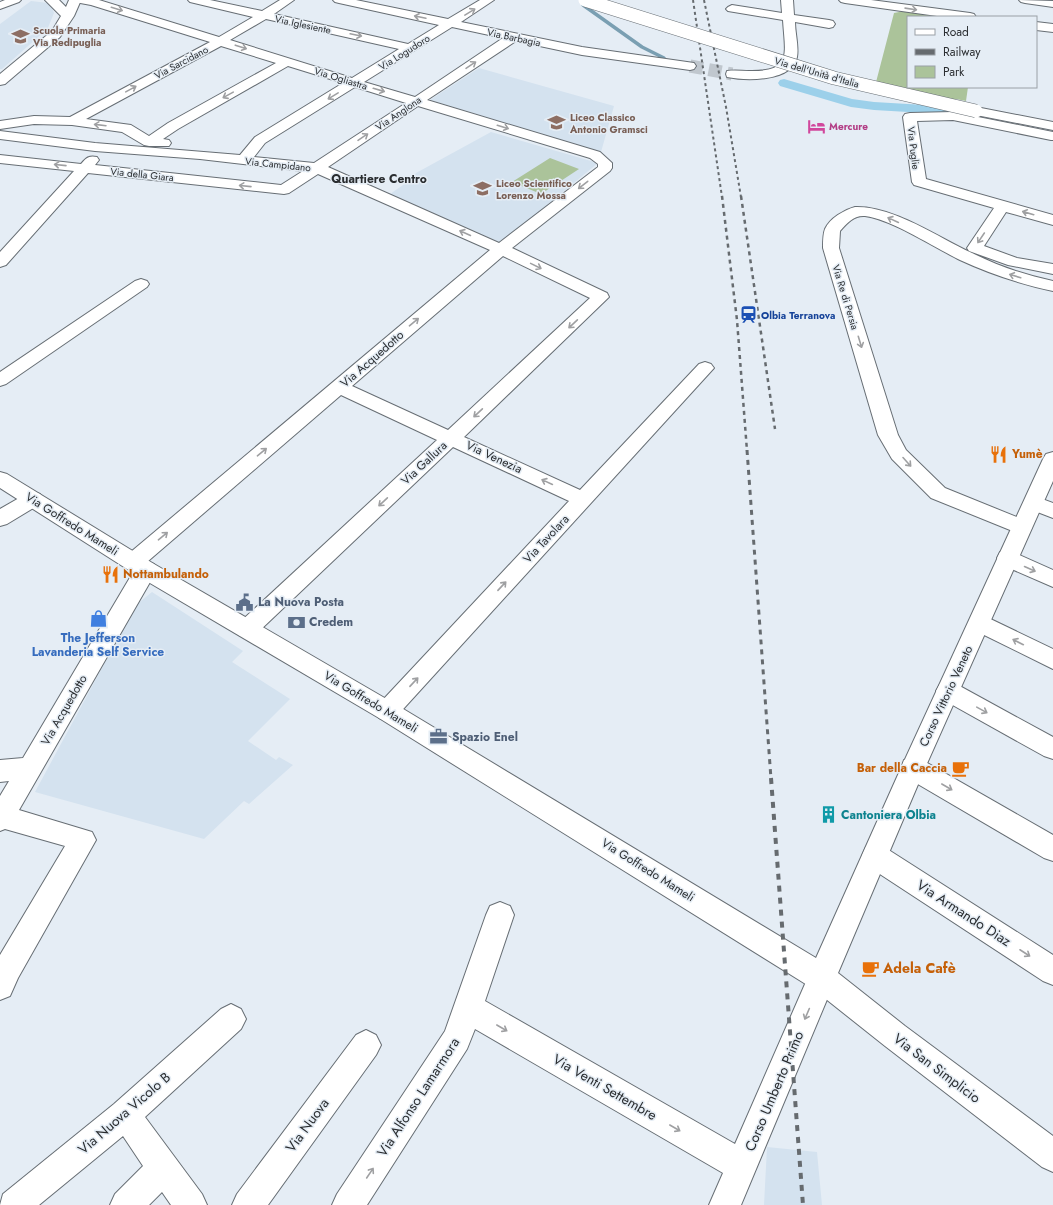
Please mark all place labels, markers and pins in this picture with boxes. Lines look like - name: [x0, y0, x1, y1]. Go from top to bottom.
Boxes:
- place label: Scuola Primaria Via Redipuglia: [32, 23, 106, 50]
- school or university icon: Scuola Primaria Via Redipuglia: [10, 26, 30, 46]
- place label: Liceo Classico Antonio Gramsci: [569, 110, 648, 137]
- school or university icon: Liceo Classico Antonio Gramsci: [547, 113, 567, 133]
- hotel icon: Mercure: [806, 116, 826, 136]
- place label: Mercure: [829, 119, 868, 134]
- place label: Liceo Scientifico Lorenzo Mossa: [496, 176, 572, 203]
- school or university icon: Liceo Scientifico Lorenzo Mossa: [473, 179, 493, 199]
- station icon: Olbia Terranova: [738, 305, 758, 325]
- place label: Olbia Terranova: [761, 308, 835, 323]
- restaurant icon: Yumè: [989, 444, 1009, 464]
- place label: Yumè: [1011, 445, 1043, 463]
- restaurant icon: Nottambulando: [100, 564, 120, 584]
- place label: Nottambulando: [123, 565, 209, 583]
- public building icon: La Nuova Posta: [235, 592, 255, 612]
- place label: La Nuova Posta: [258, 593, 344, 611]
- shop icon: The Jefferson Lavanderia Self Service: [88, 609, 108, 629]
- bank icon: Credem: [286, 612, 306, 632]
- place label: Credem: [309, 613, 353, 631]
- place label: The Jefferson Lavanderia Self Service: [32, 629, 164, 661]
- office icon: Spazio Enel: [429, 727, 449, 747]
- place label: Spazio Enel: [452, 728, 518, 746]
- cafe icon: Bar della Caccia: [950, 758, 970, 778]
- place label: Bar della Caccia: [857, 759, 947, 777]
- building icon: Cantoniera Olbia: [818, 805, 838, 825]
- place label: Cantoniera Olbia: [841, 806, 936, 824]
- cafe icon: Adela Cafè: [860, 958, 880, 978]
- place label: Adela Cafè: [882, 958, 956, 978]

